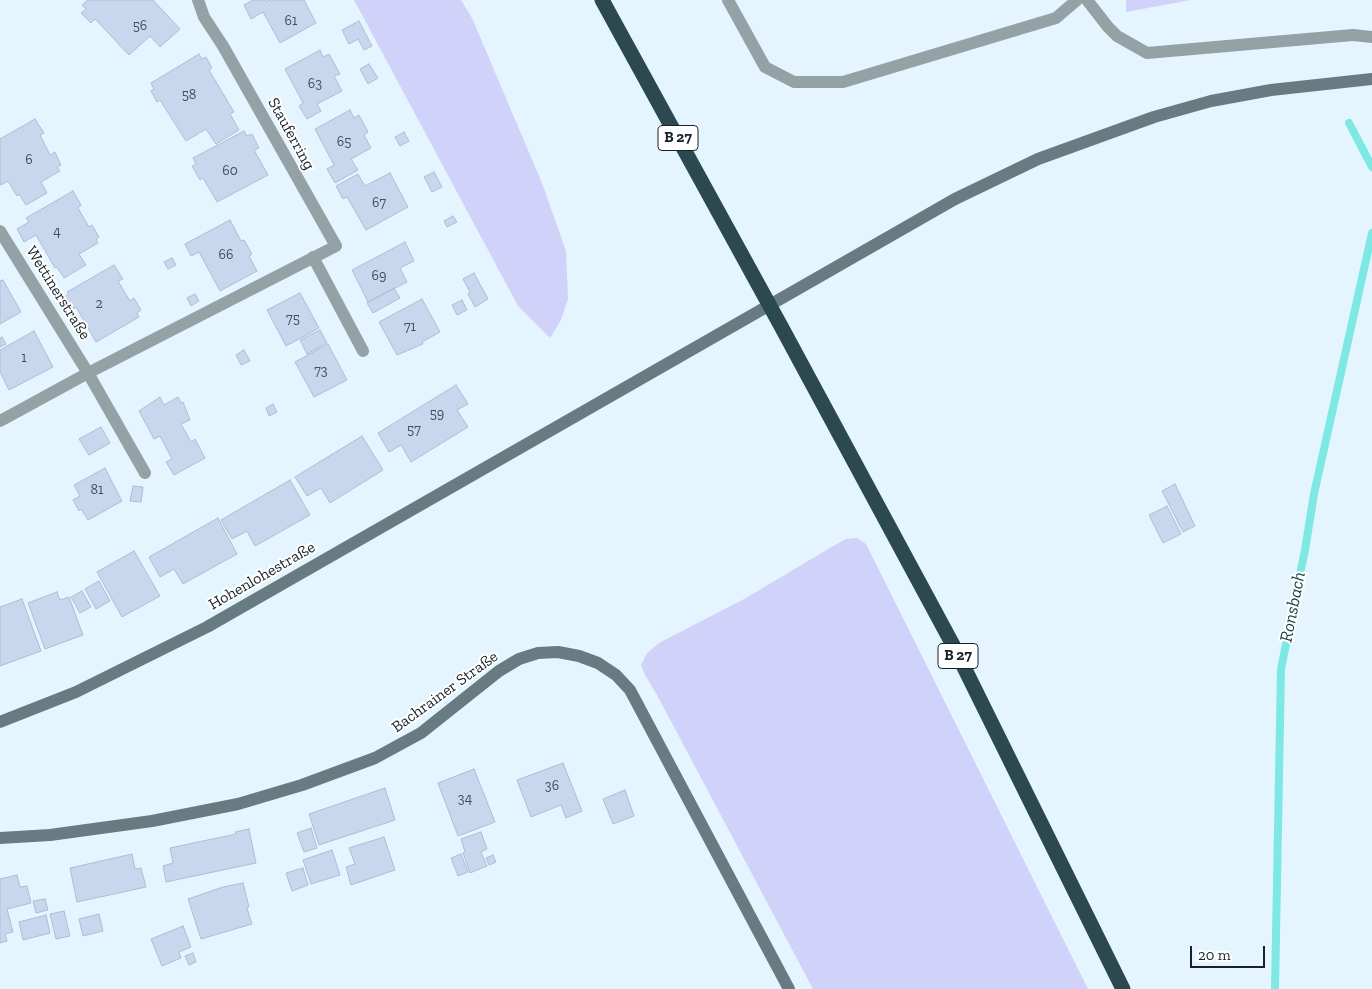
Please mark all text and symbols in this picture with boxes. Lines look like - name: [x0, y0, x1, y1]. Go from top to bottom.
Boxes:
- house number: 61: [285, 13, 297, 29]
- house number: 56: [133, 18, 147, 34]
- house number: 63: [308, 76, 322, 92]
- house number: 58: [182, 87, 196, 103]
- street label: Stauferring: [263, 95, 319, 173]
- road number: B 27: [658, 126, 698, 150]
- house number: 65: [337, 134, 351, 150]
- house number: 6: [25, 152, 33, 168]
- house number: 60: [222, 163, 238, 179]
- house number: 67: [372, 195, 386, 211]
- house number: 4: [53, 224, 61, 240]
- street label: Wettinerstraße: [22, 243, 94, 343]
- house number: 66: [219, 247, 233, 263]
- house number: 69: [372, 268, 386, 284]
- house number: 2: [95, 296, 103, 312]
- house number: 75: [286, 311, 300, 327]
- house number: 71: [404, 319, 416, 335]
- house number: 1: [21, 350, 27, 366]
- house number: 73: [314, 363, 328, 379]
- house number: 59: [430, 406, 444, 422]
- house number: 57: [407, 422, 421, 438]
- house number: 81: [91, 482, 103, 498]
- street label: Hohenlohestraße: [205, 538, 319, 614]
- water label: Ronsbach: [1276, 570, 1310, 644]
- road number: B 27: [938, 644, 978, 668]
- street label: Bachrainer Straße: [388, 647, 502, 737]
- house number: 36: [545, 778, 559, 794]
- house number: 34: [458, 791, 472, 807]
- scale bar: [1192, 936, 1267, 968]
- text: 20 m: [1198, 946, 1231, 964]

